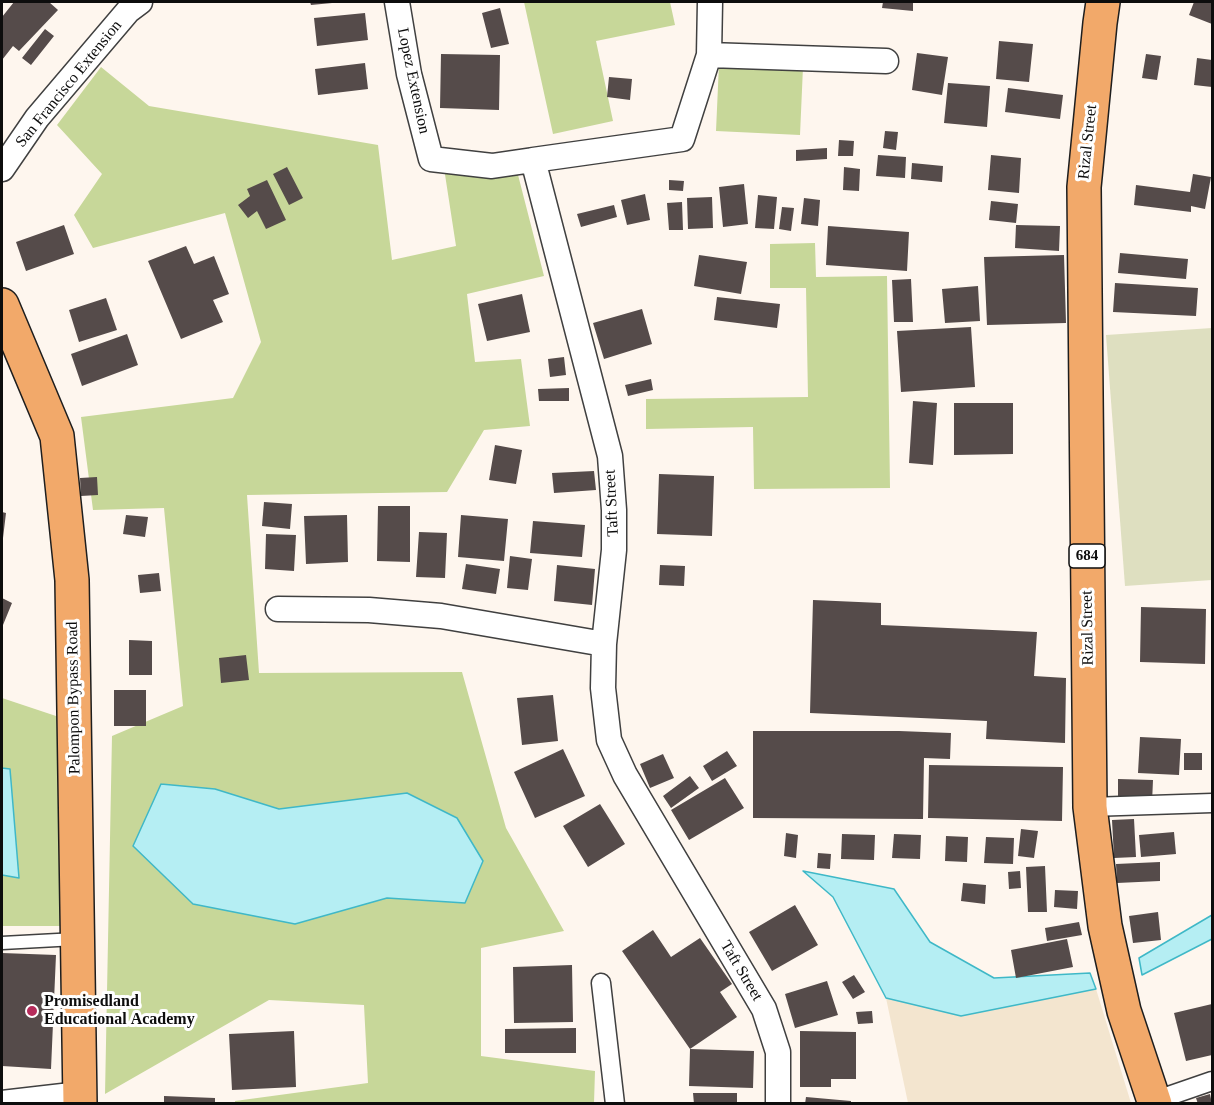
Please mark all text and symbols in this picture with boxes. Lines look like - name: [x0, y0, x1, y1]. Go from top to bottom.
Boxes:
- street label: San Francisco Extension: [12, 16, 126, 152]
- street label: Lopez Extension: [392, 26, 434, 136]
- street label: Rizal Street: [1075, 104, 1101, 180]
- street label: Taft Street: [601, 469, 623, 537]
- road number: 684: [1069, 544, 1105, 568]
- street label: Rizal Street: [1078, 590, 1098, 666]
- street label: Palompon Bypass Road: [63, 621, 85, 775]
- street label: Taft Street: [716, 937, 766, 1005]
- place label: Promisedland Educational Academy: [44, 992, 195, 1030]
- marker: Promisedland Educational Academy: [25, 1004, 39, 1018]

